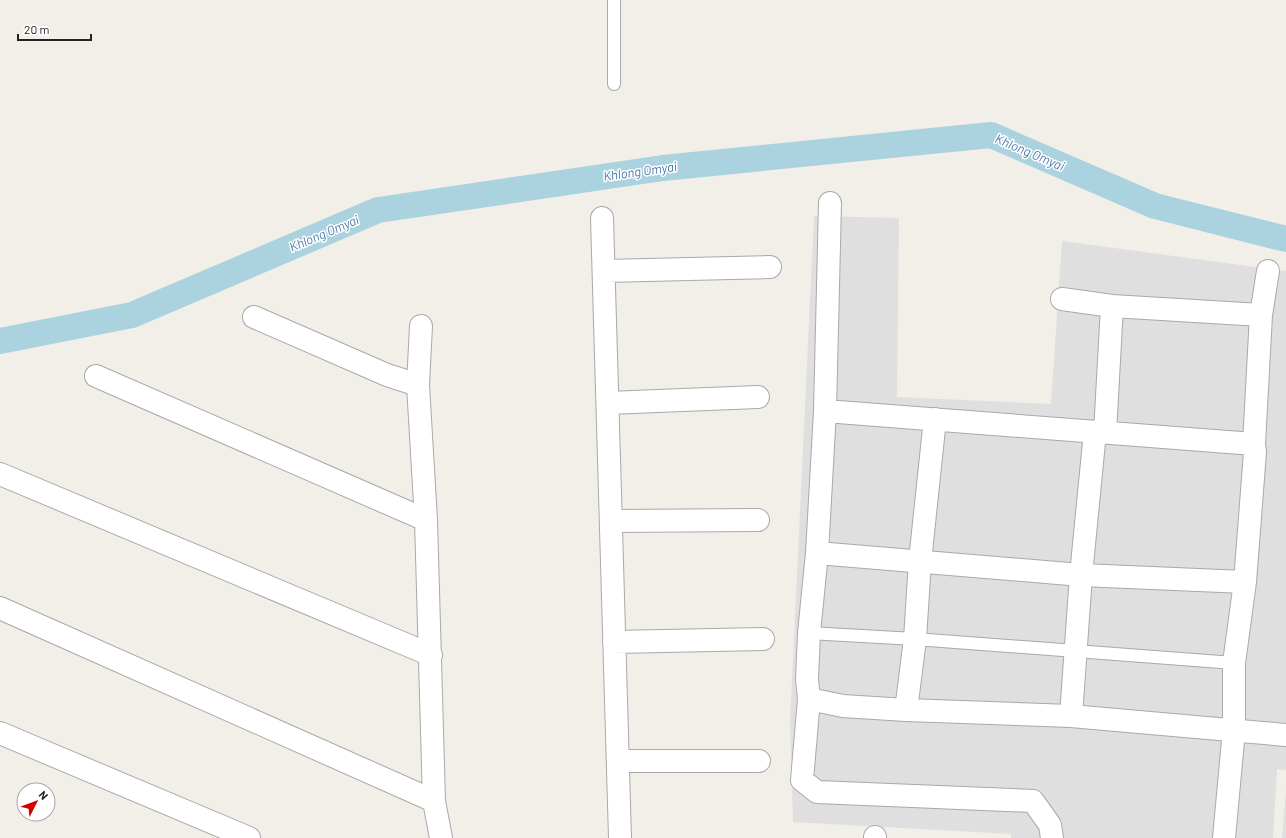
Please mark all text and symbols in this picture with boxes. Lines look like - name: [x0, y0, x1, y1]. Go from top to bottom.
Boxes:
- scale bar: [18, 16, 91, 42]
- text: 20 m: [24, 22, 50, 36]
- water label: Khlong Omyai: [993, 130, 1068, 174]
- water label: Khlong Omyai: [602, 158, 679, 184]
- water label: Khlong Omyai: [287, 211, 362, 255]
- north arrow: [16, 782, 56, 822]
- text: N: [37, 788, 51, 802]

